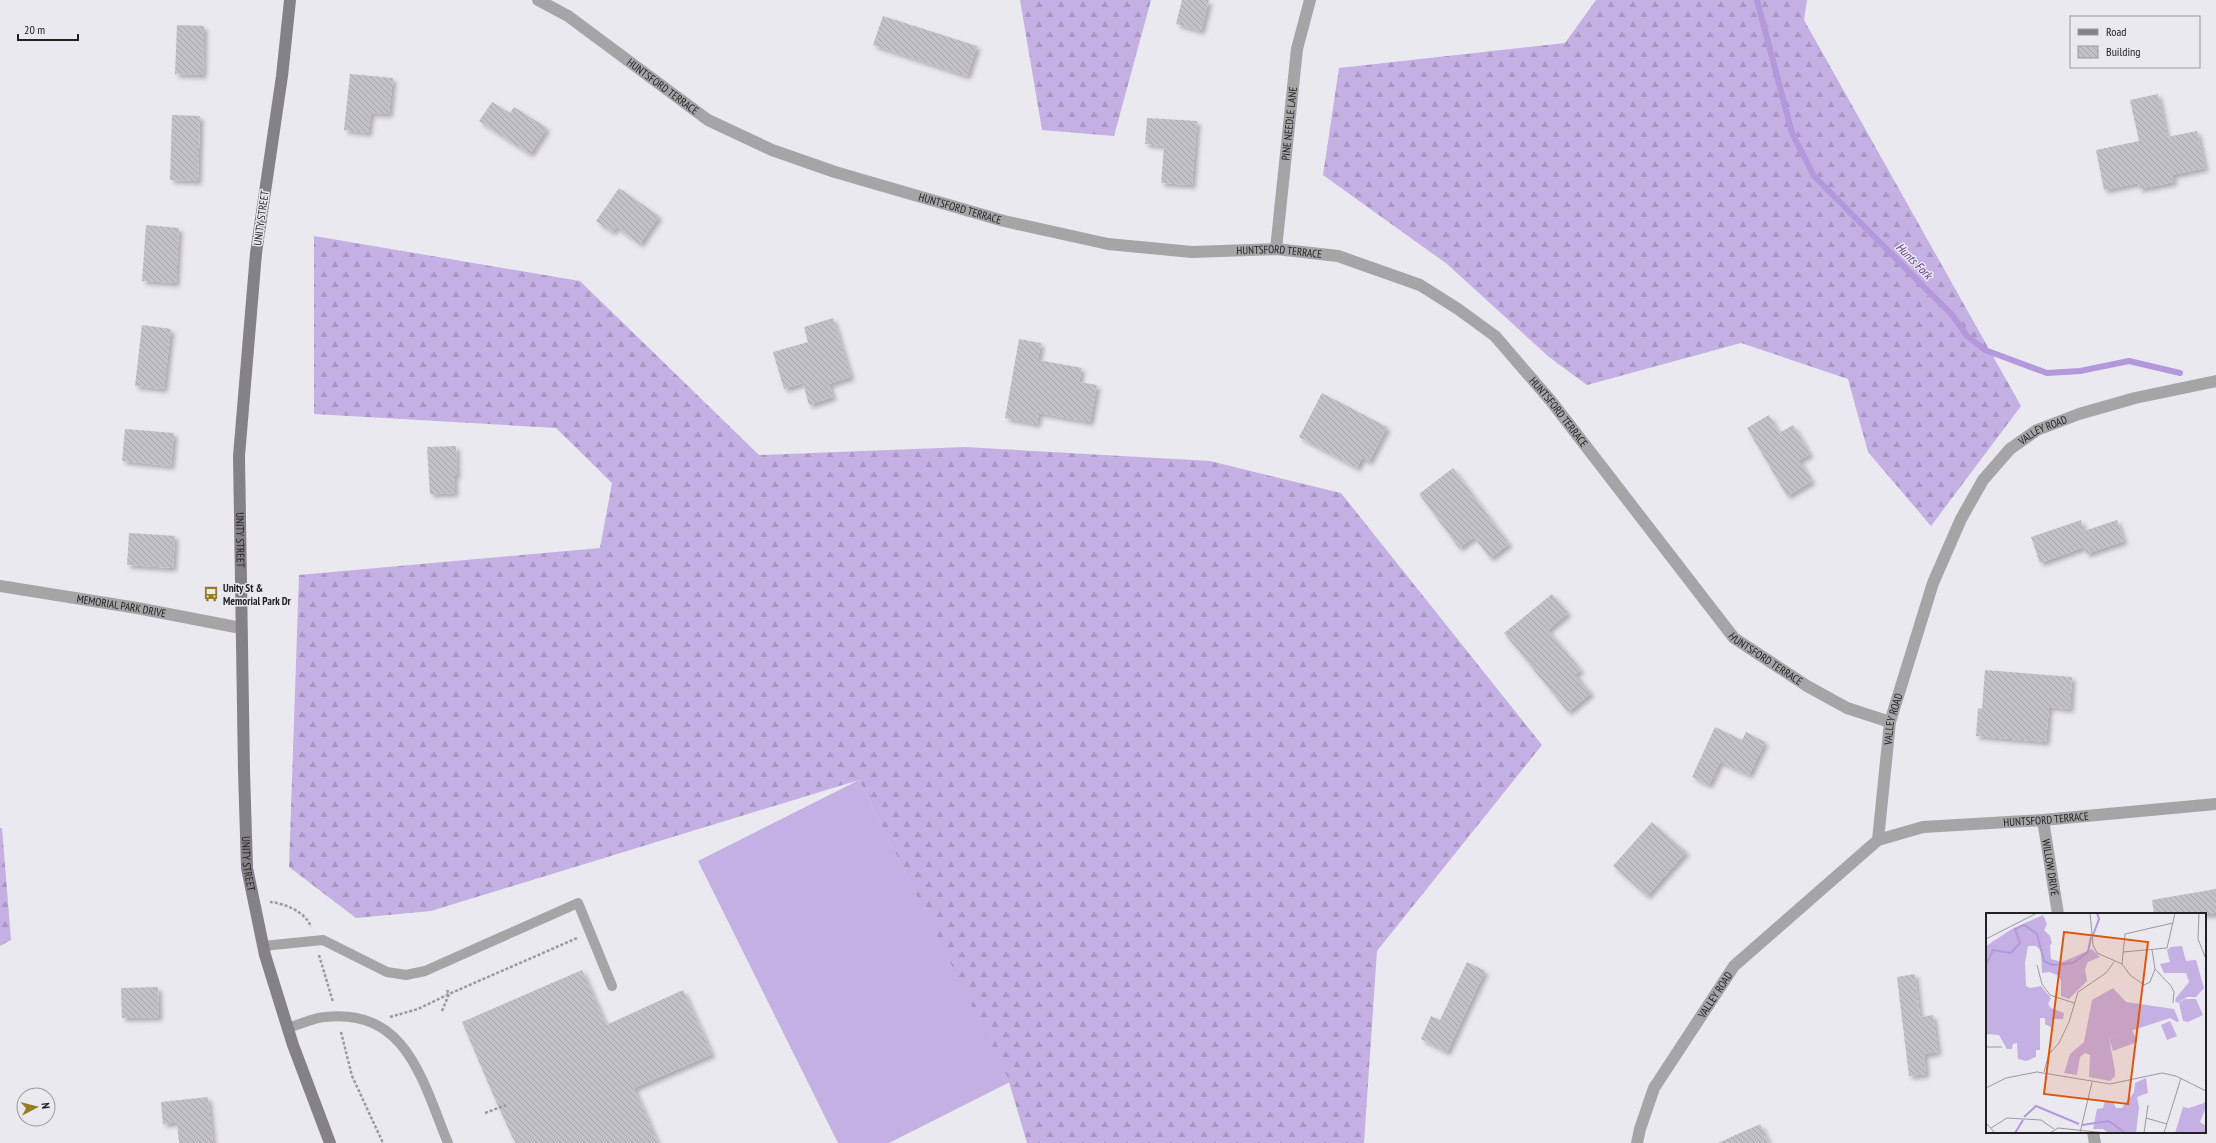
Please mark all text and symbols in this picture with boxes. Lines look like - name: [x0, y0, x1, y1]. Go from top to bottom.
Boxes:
- scale bar: [18, 16, 78, 42]
- legend: [2070, 16, 2200, 68]
- text: 20 m: [24, 22, 45, 37]
- text: Road: [2106, 24, 2126, 39]
- text: Building: [2106, 44, 2141, 59]
- street label: HUNTSFORD TERRACE: [624, 55, 701, 118]
- street label: PINE NEEDLE LANE: [1278, 86, 1300, 161]
- street label: UNITY STREET: [250, 190, 272, 246]
- street label: HUNTSFORD TERRACE: [917, 190, 1003, 227]
- water label: Hunts Fork: [1893, 239, 1936, 283]
- street label: HUNTSFORD TERRACE: [1236, 242, 1323, 261]
- street label: HUNTSFORD TERRACE: [1526, 374, 1591, 450]
- street label: VALLEY ROAD: [2015, 412, 2069, 449]
- street label: UNITY STREET: [233, 512, 248, 568]
- place label: Unity St & Memorial Park Dr: [223, 581, 292, 608]
- bus stop icon: Unity St & Memorial Park Dr: [202, 585, 220, 603]
- street label: MEMORIAL PARK DRIVE: [76, 591, 167, 620]
- street label: HUNTSFORD TERRACE: [1725, 630, 1806, 688]
- street label: VALLEY ROAD: [1881, 691, 1906, 747]
- street label: HUNTSFORD TERRACE: [2003, 809, 2090, 829]
- street label: UNITY STREET: [239, 836, 259, 893]
- street label: WILLOW DRIVE: [2039, 838, 2062, 897]
- inset map: [1986, 913, 2206, 1133]
- street label: VALLEY ROAD: [1694, 969, 1735, 1022]
- north arrow: [16, 1087, 56, 1127]
- text: N: [39, 1102, 53, 1110]

